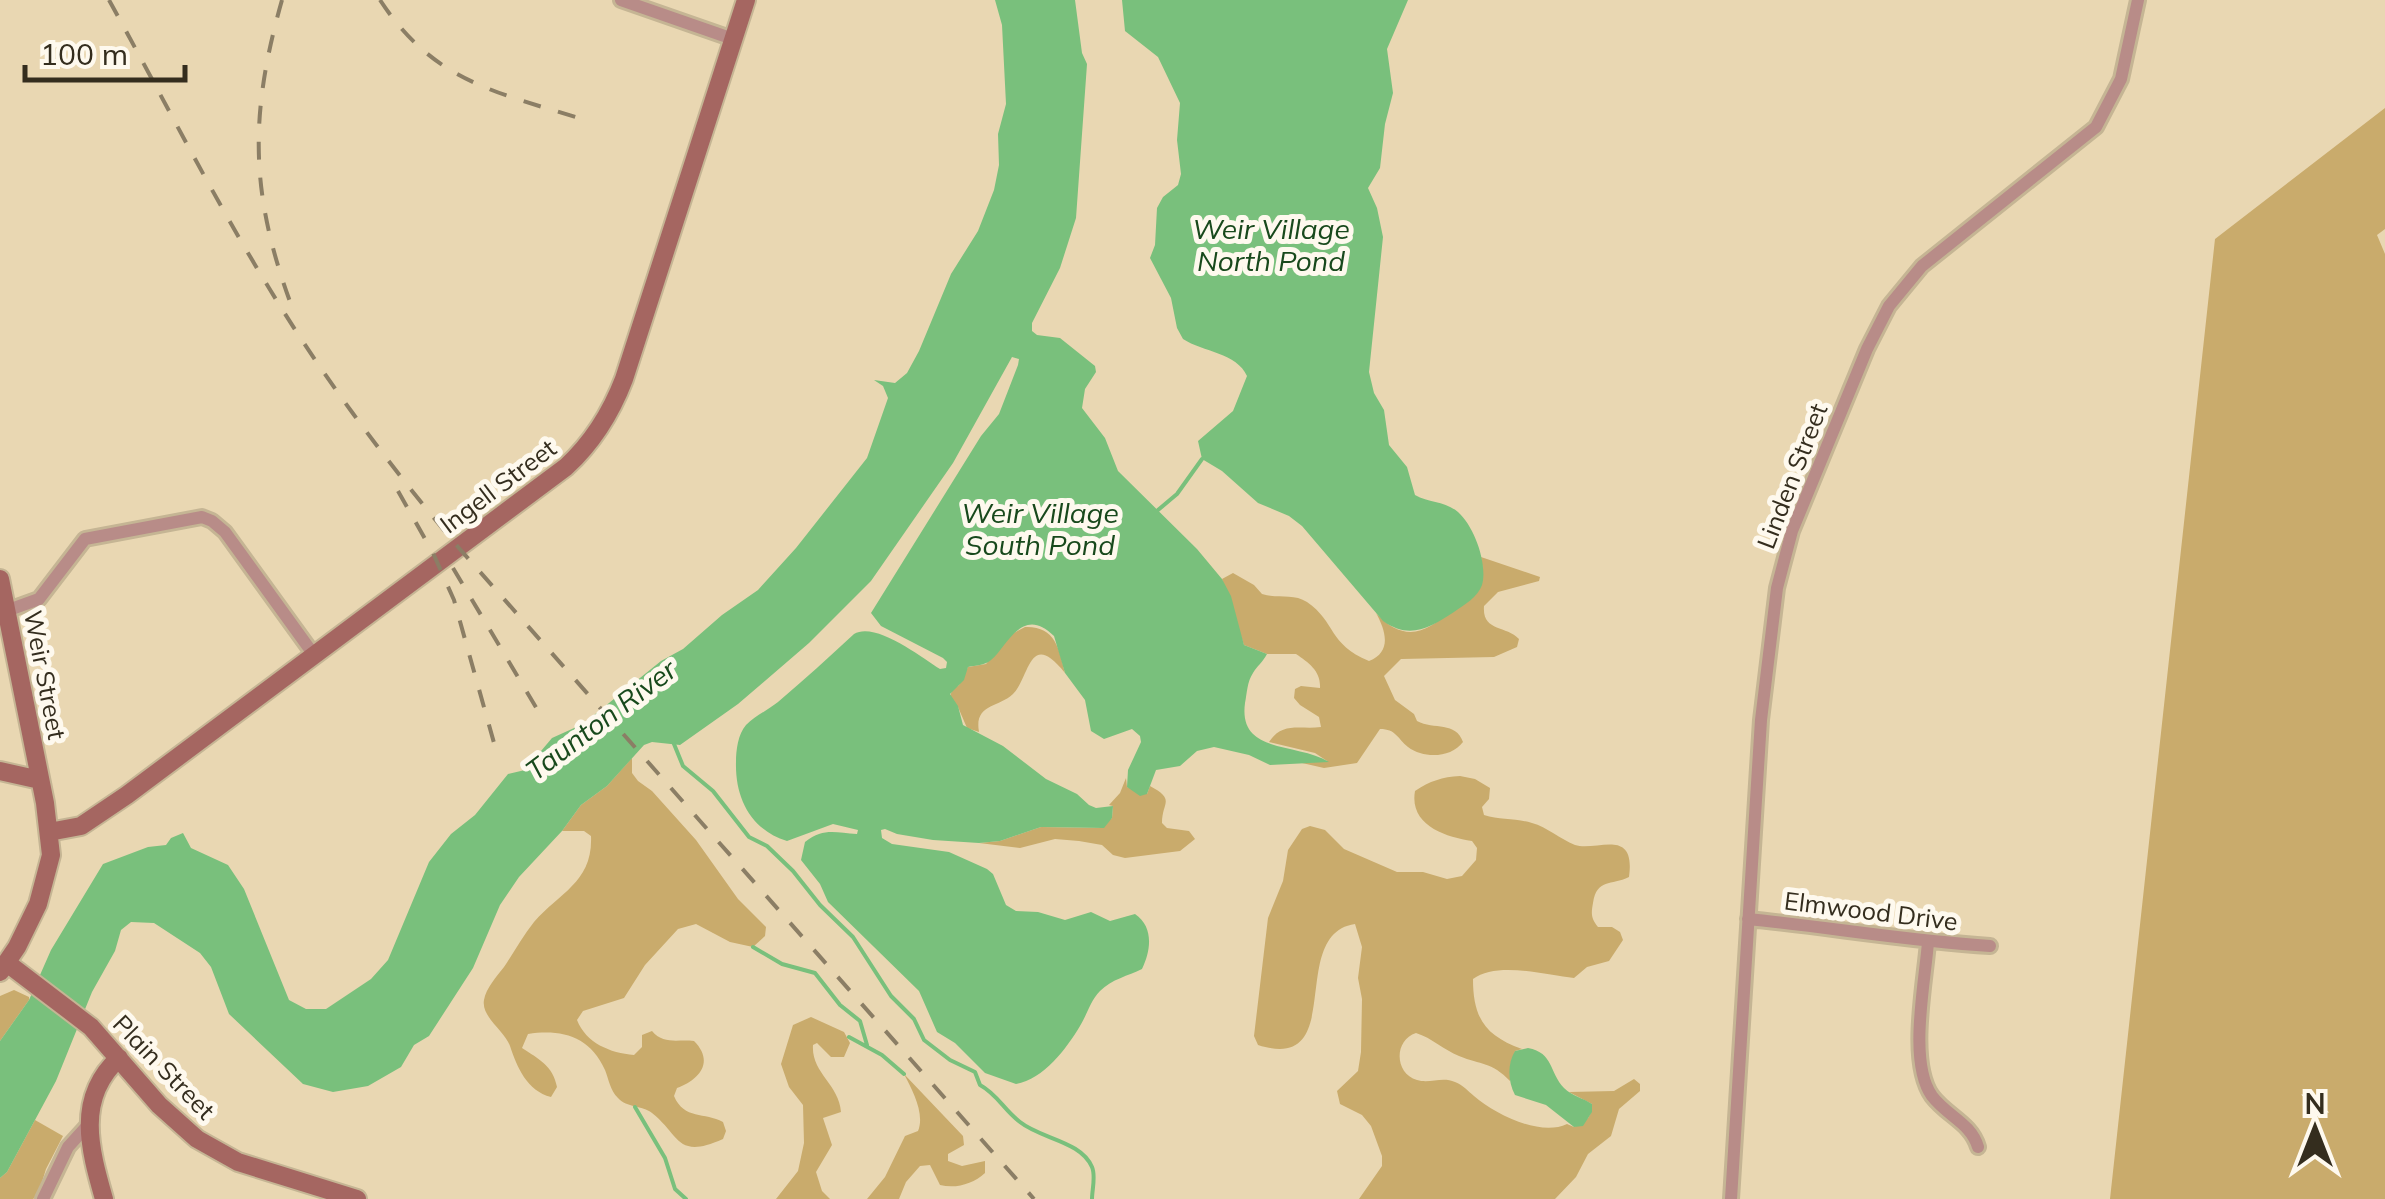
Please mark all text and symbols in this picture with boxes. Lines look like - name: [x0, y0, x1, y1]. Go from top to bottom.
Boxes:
- scale bar: [25, 20, 185, 82]
- text: 100 m: [40, 35, 128, 73]
- water label: Weir Village North Pond: [1192, 211, 1350, 278]
- street label: Linden Street: [1750, 399, 1834, 553]
- street label: Ingell Street: [434, 432, 562, 539]
- water label: Weir Village South Pond: [961, 495, 1119, 562]
- street label: Weir Street: [18, 608, 73, 742]
- water label: Taunton River: [518, 650, 684, 788]
- street label: Elmwood Drive: [1783, 884, 1960, 937]
- street label: Plain Street: [107, 1008, 222, 1126]
- north arrow: [2265, 1079, 2365, 1179]
- text: N: [2304, 1086, 2326, 1121]

